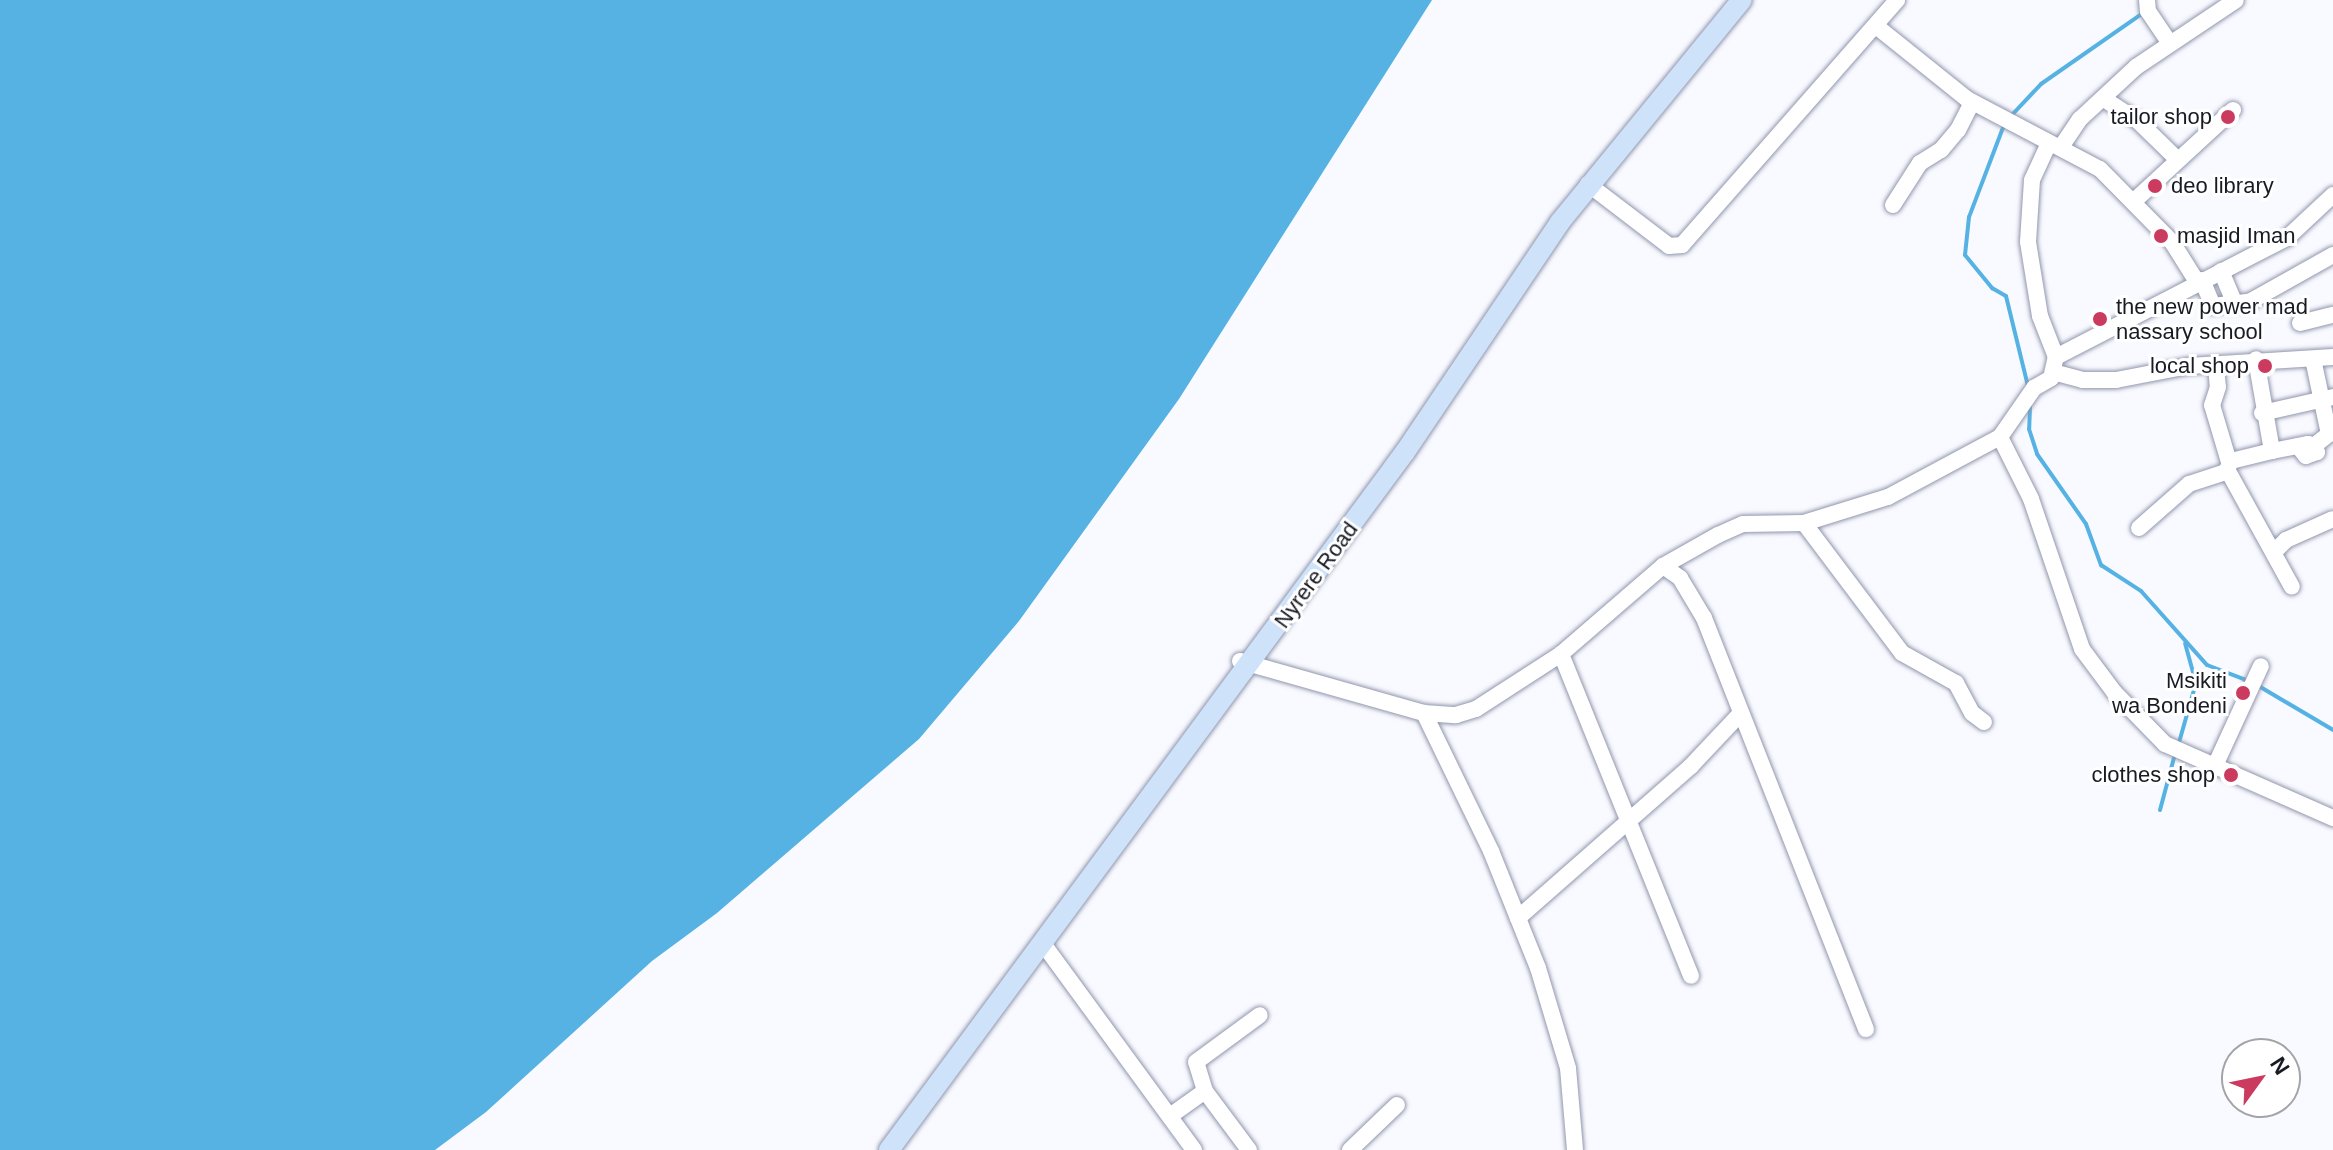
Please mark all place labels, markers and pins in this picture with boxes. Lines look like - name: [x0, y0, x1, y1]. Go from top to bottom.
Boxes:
- place label: tailor shop: [2110, 104, 2212, 130]
- marker: tailor shop: [2219, 108, 2237, 126]
- place label: deo library: [2171, 173, 2274, 199]
- marker: deo library: [2146, 177, 2164, 195]
- place label: masjid Iman: [2177, 223, 2296, 249]
- marker: masjid Iman: [2152, 227, 2170, 245]
- place label: the new power mad nassary school: [2116, 293, 2308, 344]
- marker: the new power mad nassary school: [2091, 310, 2109, 328]
- place label: local shop: [2150, 353, 2249, 379]
- marker: local shop: [2256, 357, 2274, 375]
- place label: Msikiti wa Bondeni: [2112, 667, 2227, 718]
- marker: Msikiti wa Bondeni: [2234, 684, 2252, 702]
- place label: clothes shop: [2091, 762, 2215, 788]
- marker: clothes shop: [2222, 766, 2240, 784]

